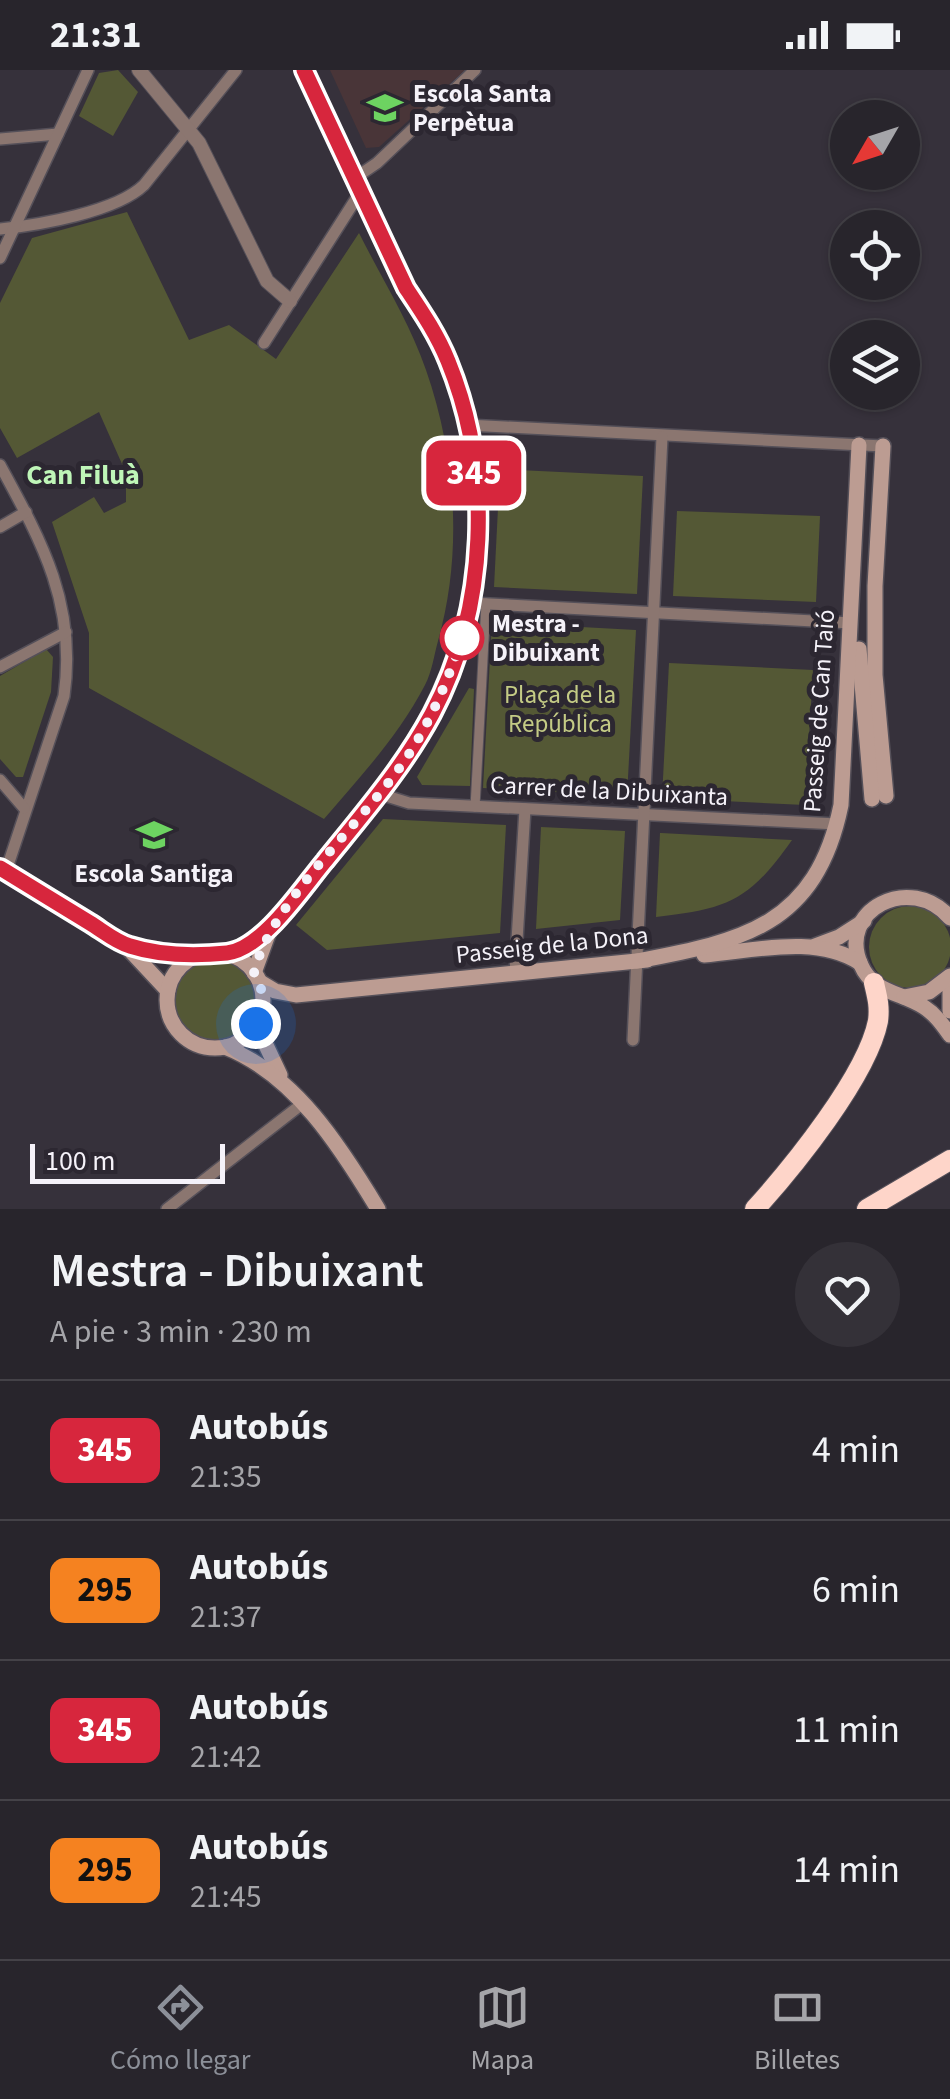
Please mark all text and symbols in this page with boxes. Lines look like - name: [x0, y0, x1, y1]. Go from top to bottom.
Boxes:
- text: 21:31: [50, 8, 142, 62]
- place label: Escola Santa Perpètua: [413, 76, 552, 141]
- school or university icon: Escola Santa Perpètua: [366, 89, 404, 127]
- north arrow: [830, 100, 920, 190]
- map controls: [830, 100, 920, 410]
- button: locate: [830, 210, 920, 300]
- button: layers: [830, 320, 920, 410]
- line badge: 345: [416, 440, 532, 506]
- text: 345: [446, 448, 502, 498]
- district label: Can Filuà: [26, 455, 140, 495]
- place label: Mestra - Dibuixant: [492, 606, 600, 671]
- street label: Passeig de Can Taió: [794, 608, 844, 814]
- marker: Mestra - Dibuixant: [441, 617, 483, 659]
- park label: Plaça de la República: [504, 677, 616, 742]
- street label: Carrer de la Dibuixanta: [489, 767, 729, 815]
- school or university icon: Escola Santiga: [135, 816, 173, 854]
- place label: Escola Santiga: [75, 856, 233, 892]
- street label: Passeig de la Dona: [454, 917, 650, 973]
- your location: [231, 999, 281, 1049]
- scale bar: [30, 1139, 225, 1184]
- text: 100 m: [45, 1141, 116, 1181]
- text: Mestra - Dibuixant: [50, 1237, 424, 1305]
- button: heart: [795, 1242, 900, 1347]
- text: A pie · 3 min · 230 m: [50, 1309, 312, 1355]
- text: Autobús: [190, 1400, 328, 1454]
- text: 4 min: [812, 1423, 900, 1477]
- text: 345: [77, 1425, 133, 1475]
- text: 21:35: [190, 1454, 262, 1500]
- text: Autobús: [190, 1540, 328, 1594]
- text: 6 min: [812, 1563, 900, 1617]
- text: 295: [77, 1565, 133, 1615]
- text: 21:37: [190, 1594, 262, 1640]
- text: Autobús: [190, 1680, 328, 1734]
- text: 11 min: [793, 1703, 900, 1757]
- text: 345: [77, 1705, 133, 1755]
- text: 21:42: [190, 1734, 262, 1780]
- text: Autobús: [190, 1820, 328, 1874]
- text: 14 min: [793, 1843, 900, 1897]
- text: 295: [77, 1845, 133, 1895]
- text: 21:45: [190, 1874, 262, 1920]
- tab: Cómo llegar: [110, 1980, 250, 2080]
- tab: Mapa: [470, 1980, 534, 2080]
- tab: Billetes: [754, 1980, 840, 2080]

